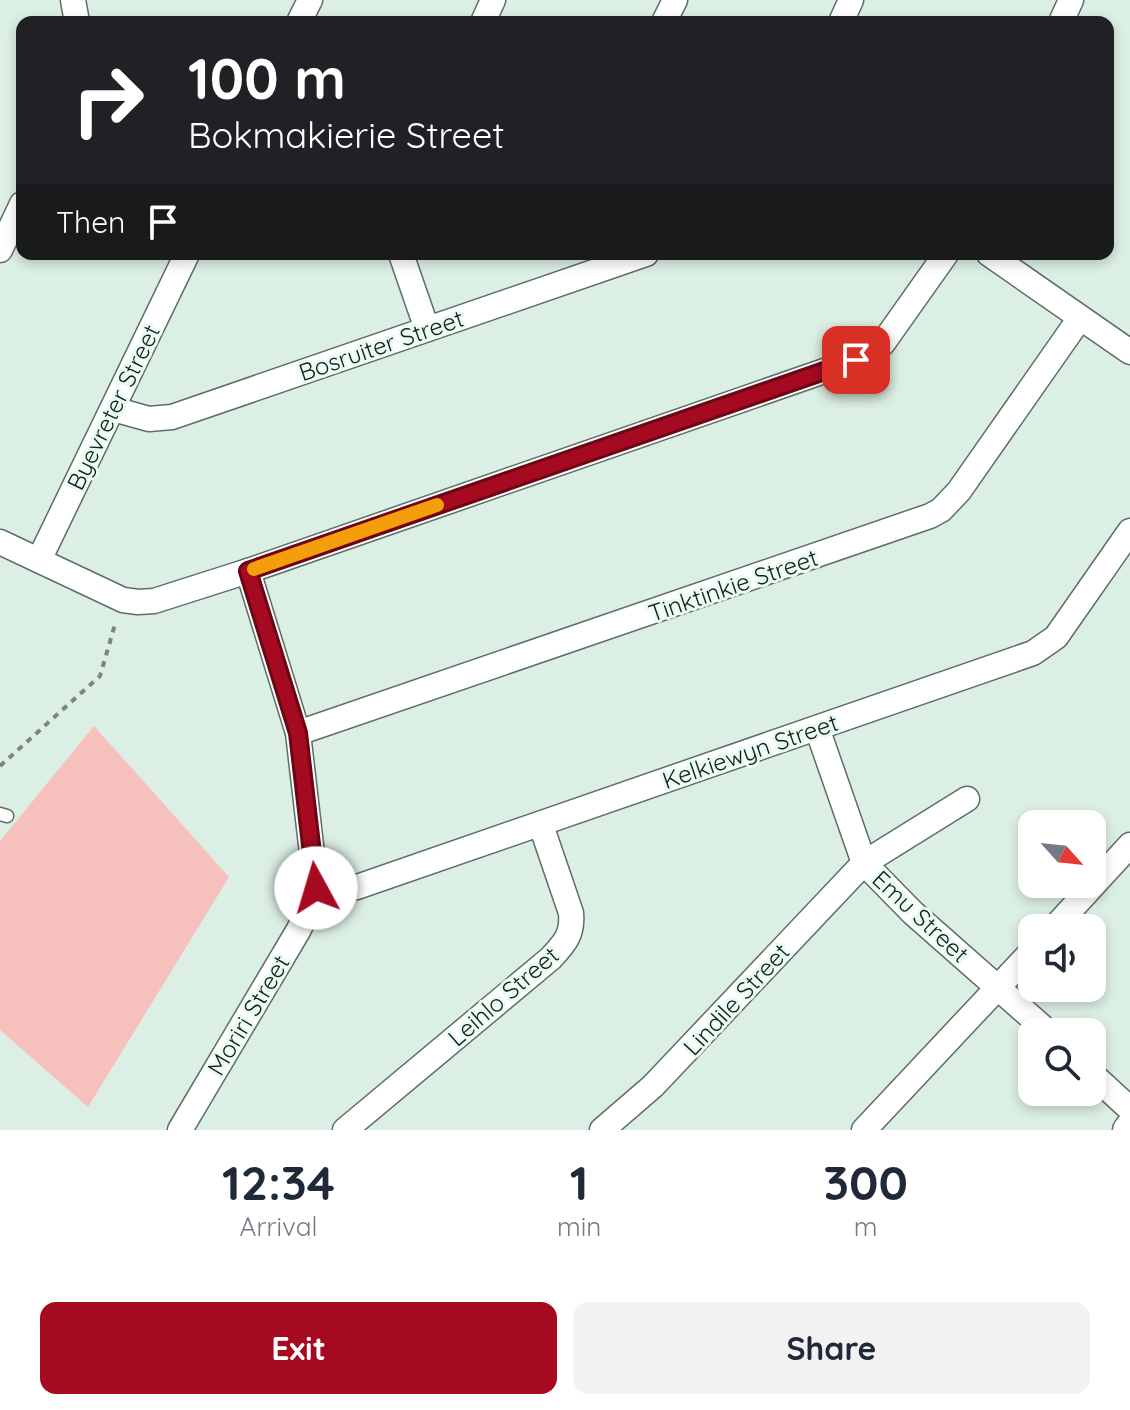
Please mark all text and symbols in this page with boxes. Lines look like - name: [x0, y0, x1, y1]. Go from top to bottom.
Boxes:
- text: 100 m: [188, 43, 346, 113]
- icon: right: [56, 48, 160, 152]
- text: Bokmakierie Street: [188, 112, 504, 157]
- icon: arrive: [141, 200, 185, 244]
- text: Then: [56, 203, 125, 241]
- street label: Bosruiter Street: [295, 303, 467, 387]
- street label: Byevreter Street: [60, 319, 166, 495]
- pin: [822, 326, 890, 394]
- icon: arrive: [834, 338, 878, 382]
- street label: Tinktinkie Street: [644, 542, 822, 628]
- street label: Kelkiewyn Street: [658, 707, 842, 795]
- north arrow: [1018, 810, 1106, 898]
- map controls: [1018, 810, 1106, 1106]
- position arrow: [274, 846, 358, 930]
- street label: Emu Street: [866, 864, 976, 968]
- button: sound: [1018, 914, 1106, 1002]
- street label: Lindile Street: [676, 937, 796, 1061]
- street label: Leihlo Street: [441, 940, 565, 1052]
- street label: Moriri Street: [200, 949, 296, 1081]
- button: search: [1018, 1018, 1106, 1106]
- text: 12:34: [222, 1152, 335, 1212]
- text: 1: [570, 1152, 589, 1212]
- text: 300: [823, 1152, 908, 1212]
- text: Arrival: [240, 1210, 317, 1243]
- text: min: [557, 1210, 601, 1243]
- text: m: [854, 1210, 877, 1243]
- button: Exit: [40, 1302, 557, 1394]
- button: Share: [573, 1302, 1090, 1394]

